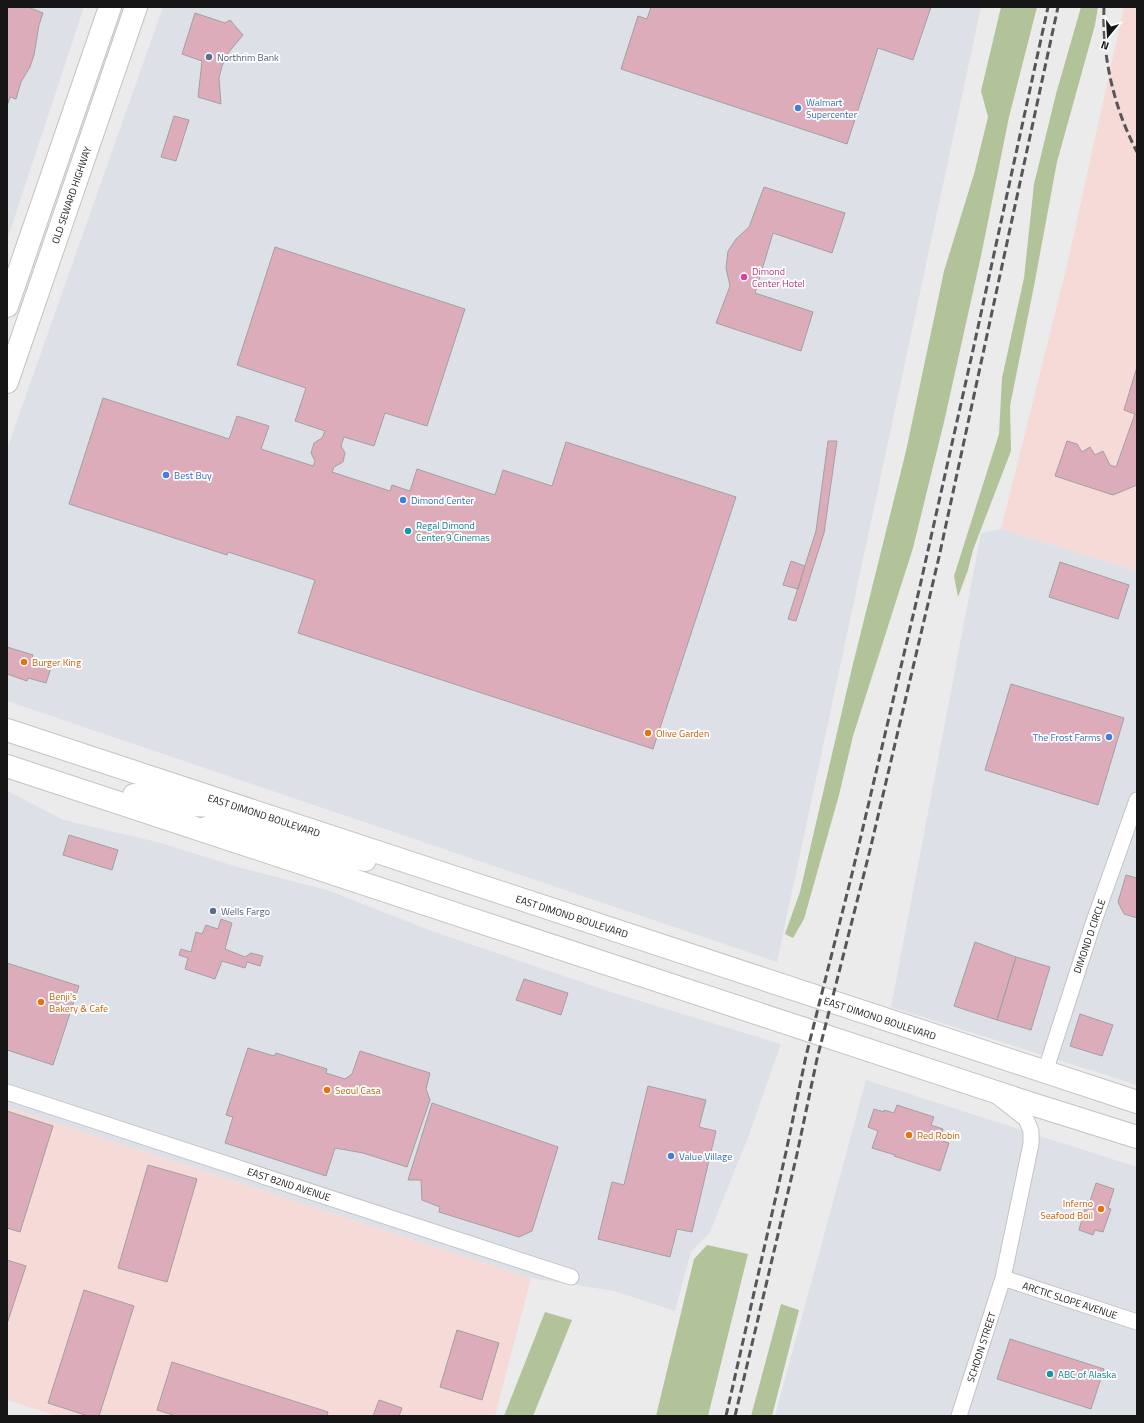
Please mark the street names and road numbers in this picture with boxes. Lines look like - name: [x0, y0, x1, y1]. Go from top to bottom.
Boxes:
- street label: OLD SEWARD HIGHWAY: [48, 144, 95, 246]
- street label: EAST DIMOND BOULEVARD: [206, 790, 322, 841]
- street label: EAST DIMOND BOULEVARD: [514, 891, 630, 942]
- street label: DIMOND D CIRCLE: [1070, 897, 1109, 975]
- street label: EAST DIMOND BOULEVARD: [822, 993, 938, 1044]
- street label: EAST 82ND AVENUE: [245, 1164, 333, 1205]
- street label: ARCTIC SLOPE AVENUE: [1020, 1278, 1120, 1323]
- street label: SCHOON STREET: [963, 1309, 1000, 1384]

